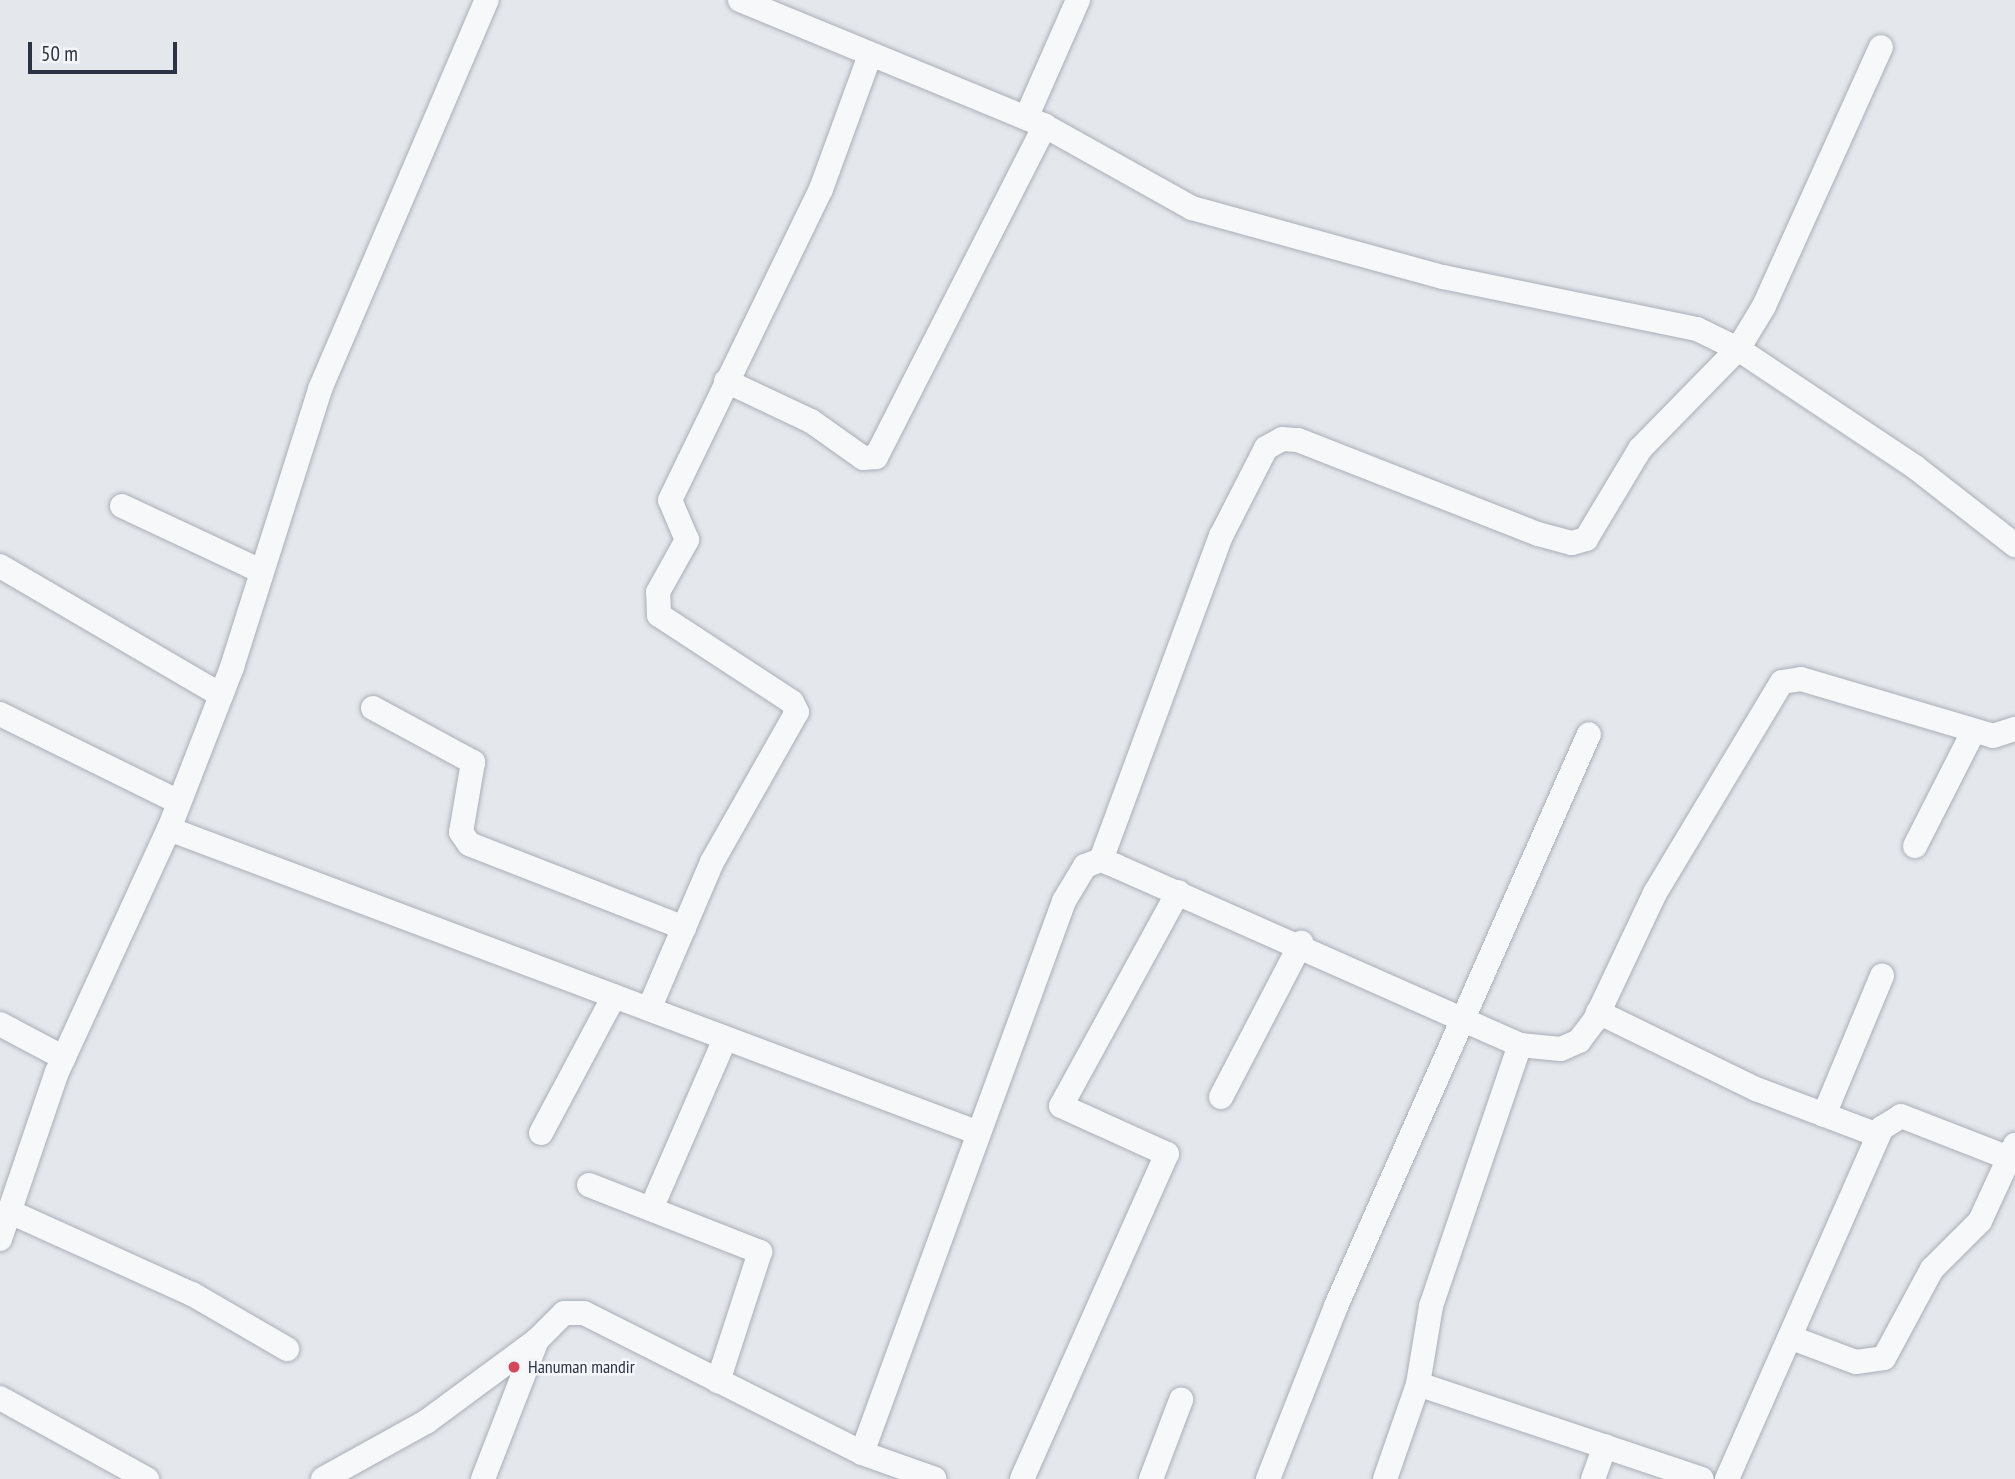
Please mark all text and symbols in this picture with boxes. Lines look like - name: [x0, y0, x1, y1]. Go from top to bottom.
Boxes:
- scale bar: [32, 28, 180, 72]
- text: 50 m: [41, 40, 78, 67]
- place label: Hanuman mandir: [528, 1356, 635, 1378]
- marker: Hanuman mandir: [506, 1359, 522, 1375]

